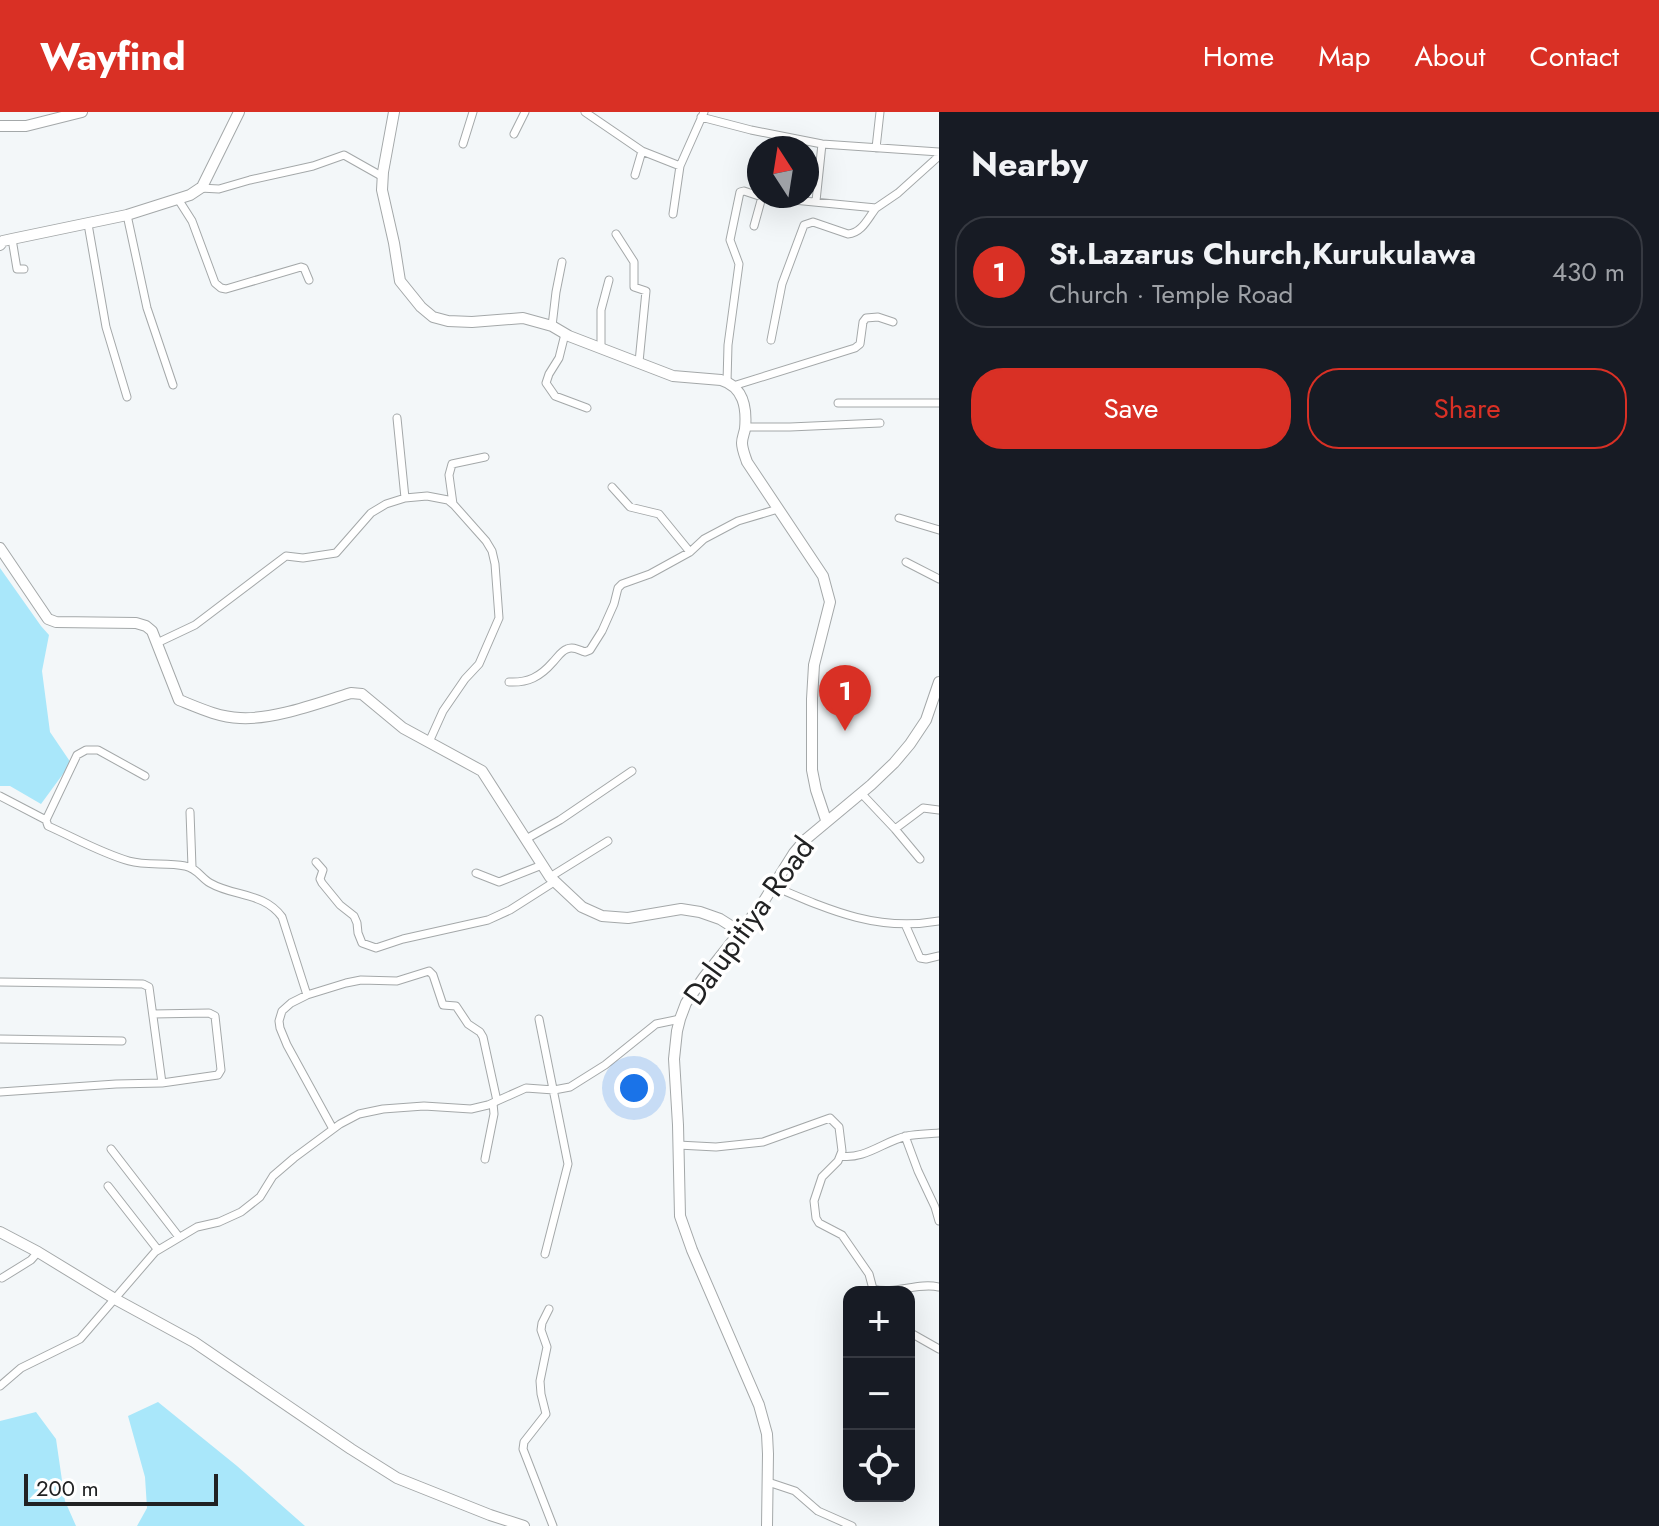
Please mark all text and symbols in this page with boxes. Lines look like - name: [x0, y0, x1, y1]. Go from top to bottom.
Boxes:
- text: Wayfind: [40, 29, 186, 84]
- text: Home: [1203, 36, 1274, 77]
- text: Map: [1318, 36, 1370, 77]
- text: About: [1414, 36, 1486, 77]
- text: Contact: [1530, 36, 1619, 77]
- north arrow: [747, 136, 819, 208]
- text: Nearby: [971, 140, 1088, 189]
- text: St.Lazarus Church,Kurukulawa: [1049, 232, 1476, 275]
- text: 1: [992, 253, 1006, 291]
- text: 430 m: [1552, 253, 1625, 291]
- text: Church · Temple Road: [1049, 275, 1293, 313]
- button: Save: [971, 368, 1291, 449]
- button: Share: [1307, 368, 1627, 449]
- pin: 1: [819, 665, 871, 731]
- street label: Dalupitiya Road: [673, 828, 824, 1014]
- your location: [614, 1068, 654, 1108]
- map controls: [843, 1286, 915, 1502]
- button: +: [843, 1286, 915, 1358]
- button: −: [843, 1358, 915, 1430]
- button: locate: [843, 1430, 915, 1502]
- scale bar: [24, 1470, 218, 1506]
- text: 200 m: [36, 1472, 99, 1504]

